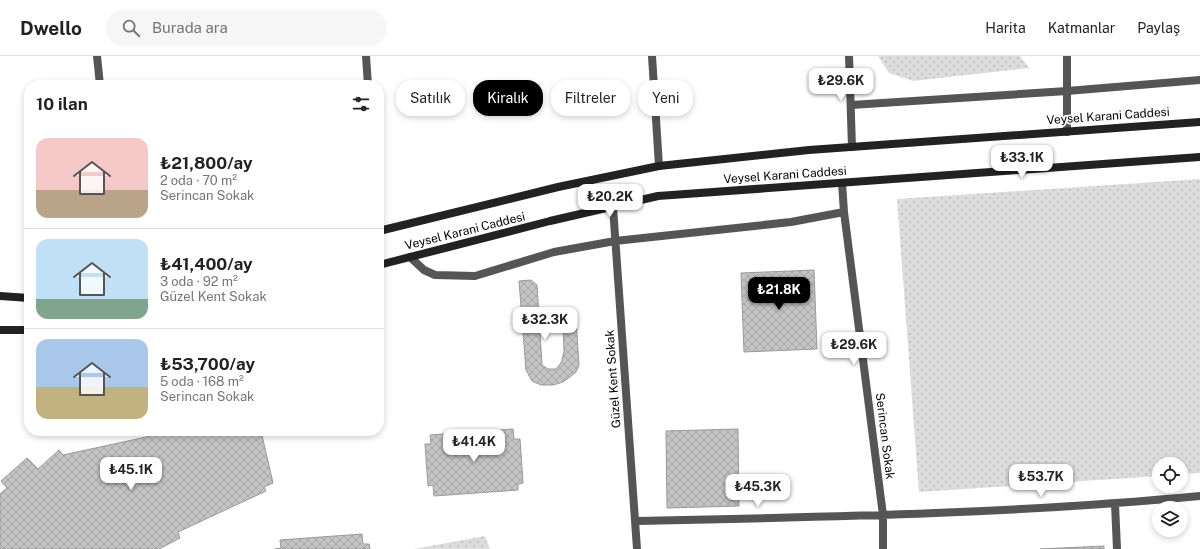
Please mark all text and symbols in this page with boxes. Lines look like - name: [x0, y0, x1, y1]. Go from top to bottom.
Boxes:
- search box: [106, 10, 386, 46]
- text: Dwello: [20, 17, 82, 39]
- icon: search: [120, 17, 142, 39]
- text: Burada ara: [152, 19, 228, 36]
- text: Harita: [985, 20, 1026, 36]
- text: Katmanlar: [1048, 20, 1115, 36]
- text: Paylaş: [1137, 20, 1180, 36]
- pin: ₺29.6K: [808, 68, 874, 102]
- text: ₺29.6K: [818, 73, 864, 88]
- chip: Satılık: [396, 80, 465, 116]
- chip: Kiralık: [473, 80, 543, 116]
- chip: Filtreler: [551, 80, 630, 116]
- chip: Yeni: [638, 80, 693, 116]
- icon: filters: [350, 93, 372, 115]
- text: 10 ilan: [36, 94, 88, 114]
- street label: Veysel Karani Caddesi: [1046, 105, 1170, 127]
- pin: ₺33.1K: [989, 145, 1055, 179]
- text: ₺33.1K: [1000, 150, 1044, 165]
- text: ₺21,800/ay: [160, 153, 253, 173]
- icon: home: [68, 154, 116, 202]
- street label: Veysel Karani Caddesi: [723, 164, 847, 186]
- text: 2 oda · 70 m²: [160, 173, 237, 188]
- pin: ₺20.2K: [577, 184, 643, 218]
- text: Serincan Sokak: [160, 188, 254, 203]
- text: ₺20.2K: [587, 189, 633, 204]
- street label: Veysel Karani Caddesi: [403, 209, 527, 253]
- text: ₺41,400/ay: [160, 254, 253, 274]
- icon: home: [68, 255, 116, 303]
- text: 3 oda · 92 m²: [160, 274, 238, 289]
- pin: ₺21.8K: [746, 277, 812, 311]
- text: ₺21.8K: [757, 282, 801, 297]
- text: Güzel Kent Sokak: [160, 289, 267, 304]
- pin: ₺32.3K: [512, 307, 578, 341]
- text: ₺32.3K: [522, 312, 568, 327]
- street label: Güzel Kent Sokak: [603, 329, 623, 429]
- pin: ₺29.6K: [821, 332, 887, 366]
- text: ₺29.6K: [831, 337, 877, 352]
- text: ₺53,700/ay: [160, 354, 255, 374]
- icon: home: [68, 355, 116, 403]
- text: 5 oda · 168 m²: [160, 374, 244, 389]
- text: Serincan Sokak: [160, 389, 254, 404]
- street label: Serincan Sokak: [873, 392, 897, 480]
- pin: ₺41.4K: [441, 429, 507, 463]
- text: ₺41.4K: [452, 434, 496, 449]
- pin: ₺45.1K: [98, 457, 164, 491]
- map controls: [1152, 457, 1188, 537]
- button: locate: [1152, 457, 1188, 493]
- text: ₺45.1K: [109, 462, 153, 477]
- pin: ₺53.7K: [1008, 464, 1074, 498]
- text: ₺53.7K: [1018, 469, 1064, 484]
- pin: ₺45.3K: [725, 474, 791, 508]
- text: ₺45.3K: [734, 479, 782, 494]
- button: layers: [1152, 501, 1188, 537]

